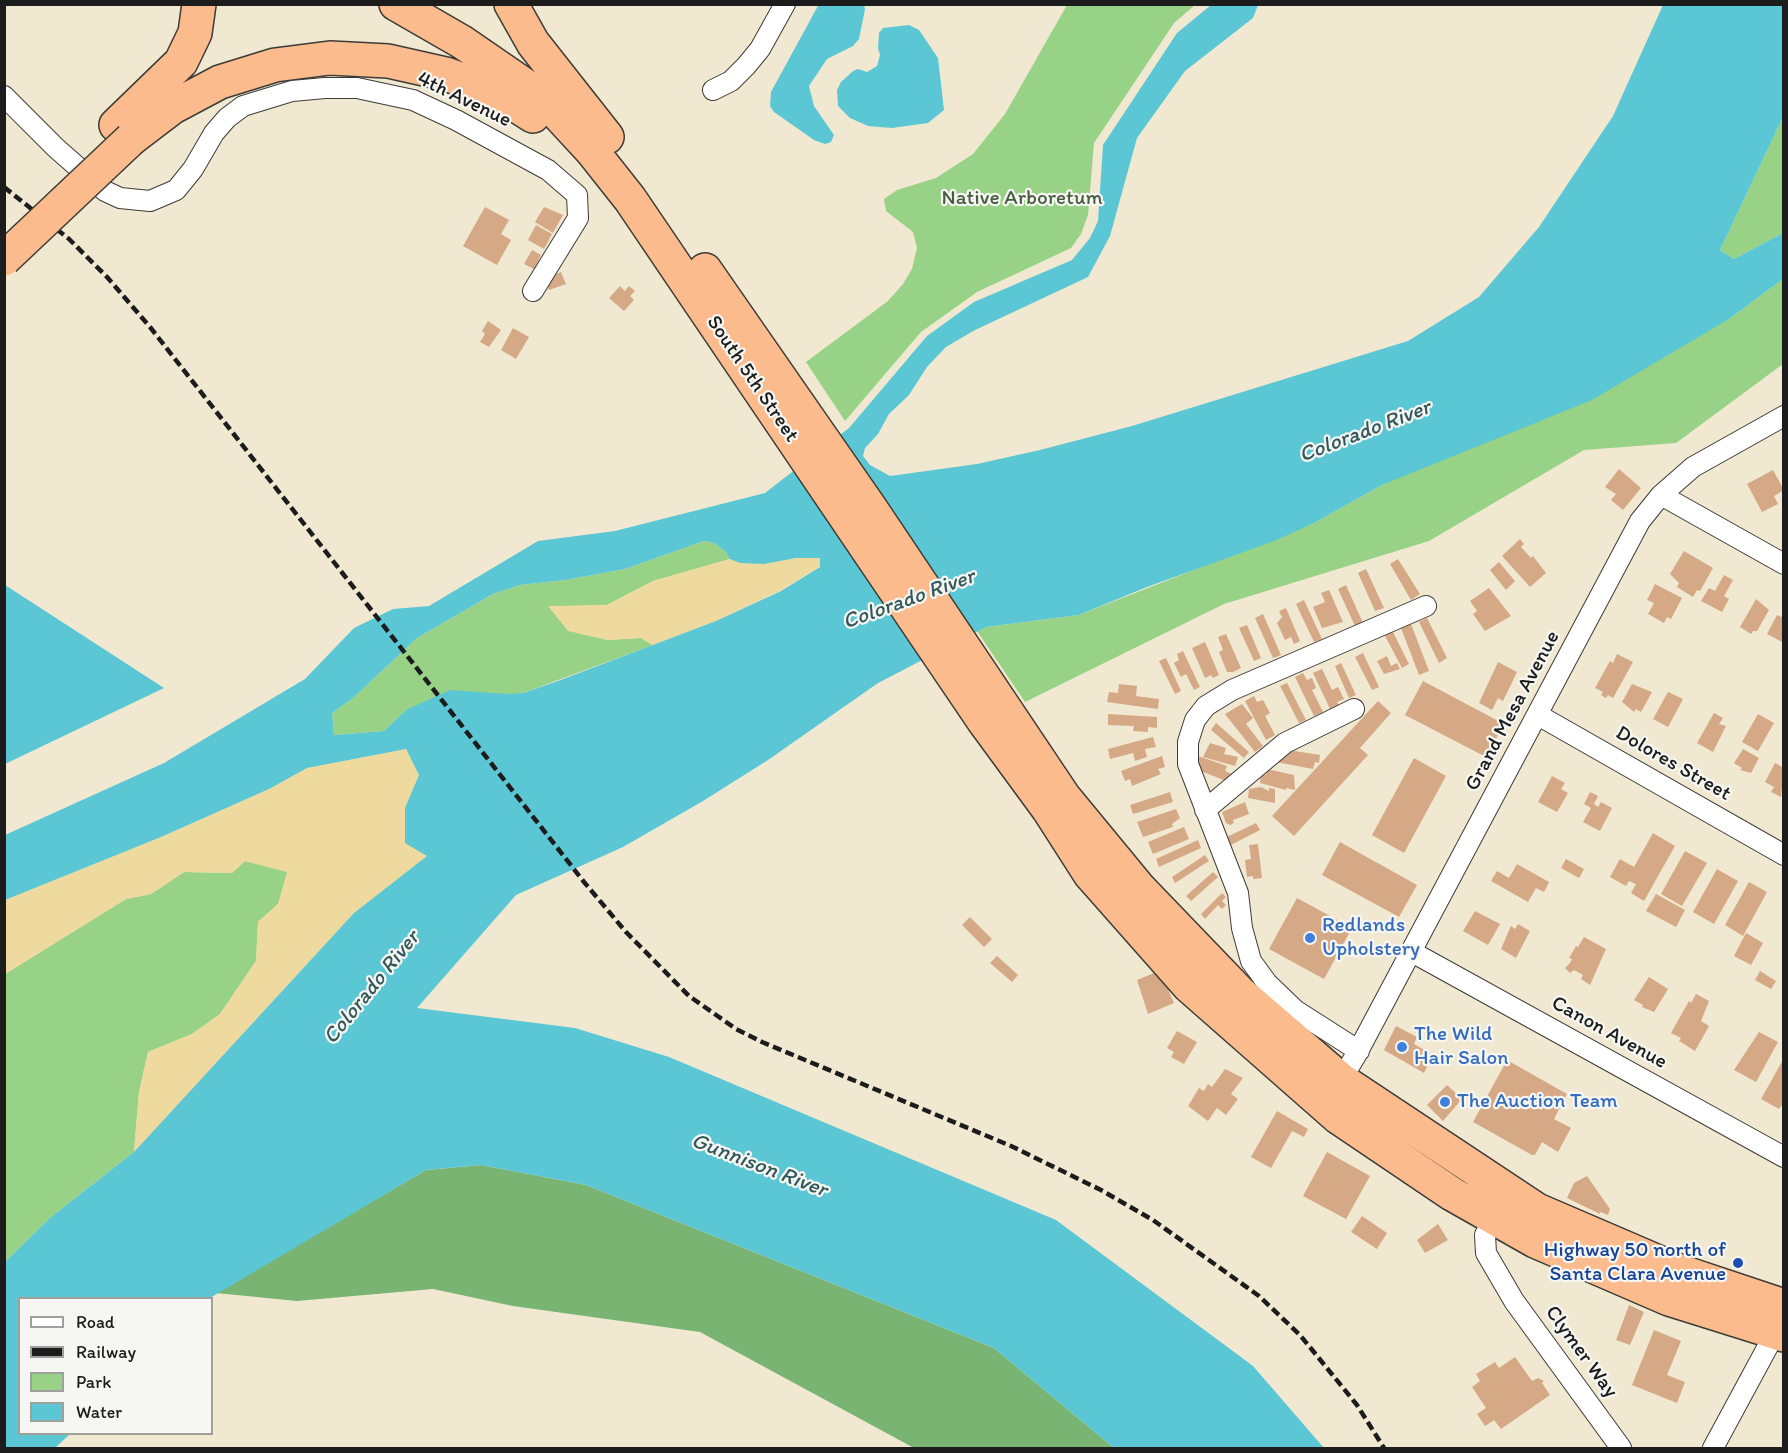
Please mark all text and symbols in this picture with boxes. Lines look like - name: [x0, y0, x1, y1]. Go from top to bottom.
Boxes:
- street label: 4th Avenue: [413, 66, 515, 134]
- park label: Native Arboretum: [941, 186, 1103, 212]
- street label: South 5th Street: [700, 311, 804, 447]
- water label: Colorado River: [1296, 395, 1434, 469]
- water label: Colorado River: [839, 564, 979, 636]
- street label: Grand Mesa Avenue: [1460, 627, 1566, 795]
- street label: Dolores Street: [1611, 721, 1735, 807]
- place label: Redlands Upholstery: [1322, 913, 1420, 963]
- water label: Colorado River: [318, 926, 426, 1050]
- marker: Redlands Upholstery: [1303, 931, 1317, 945]
- street label: Canon Avenue: [1547, 991, 1671, 1075]
- place label: The Wild Hair Salon: [1414, 1022, 1508, 1072]
- marker: The Wild Hair Salon: [1395, 1040, 1409, 1054]
- place label: The Auction Team: [1457, 1089, 1618, 1115]
- marker: The Auction Team: [1438, 1095, 1452, 1109]
- water label: Gunnison River: [687, 1128, 831, 1204]
- place label: Highway 50 north of Santa Clara Avenue: [1544, 1238, 1726, 1288]
- marker: Highway 50 north of Santa Clara Avenue: [1731, 1256, 1745, 1270]
- legend: [18, 1297, 213, 1435]
- street label: Clymer Way: [1539, 1301, 1623, 1403]
- text: Road: [76, 1311, 115, 1333]
- text: Railway: [76, 1341, 136, 1363]
- text: Park: [76, 1371, 111, 1393]
- text: Water: [76, 1401, 122, 1423]

